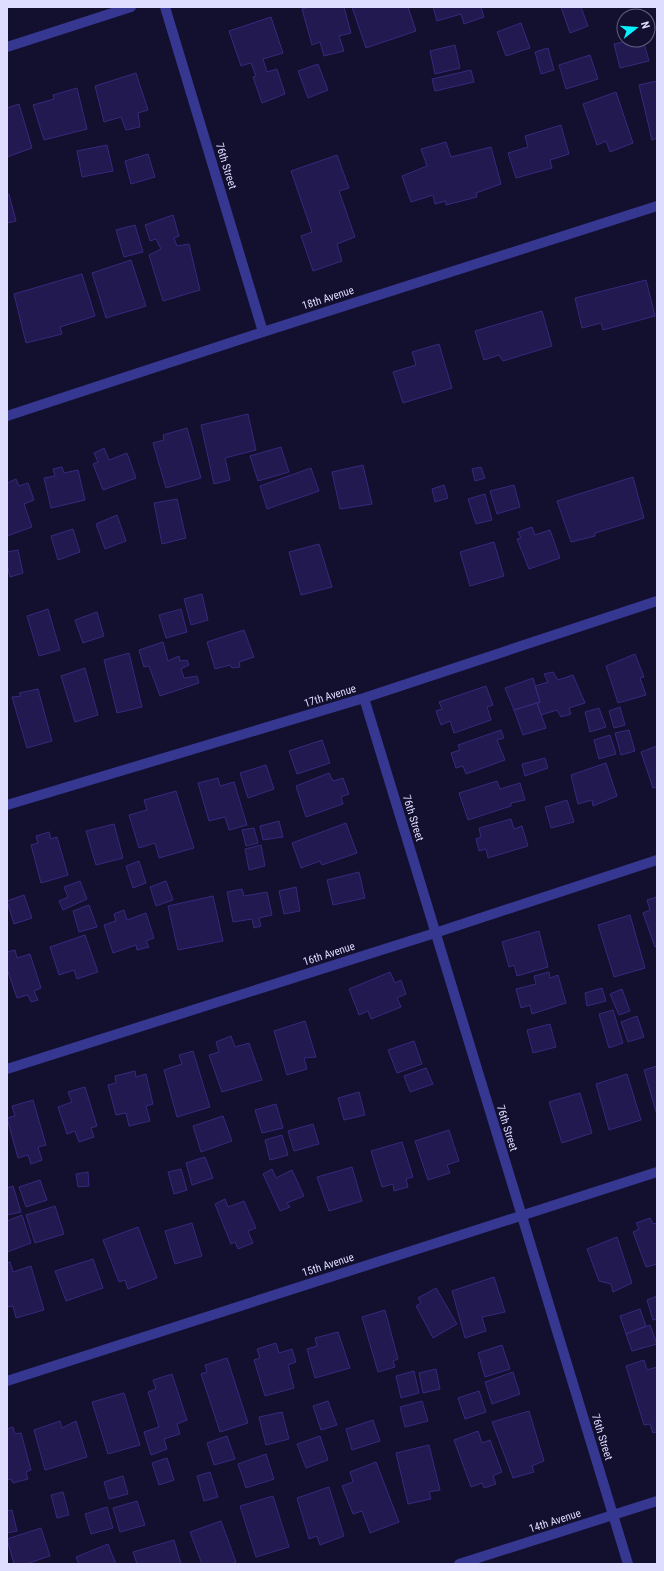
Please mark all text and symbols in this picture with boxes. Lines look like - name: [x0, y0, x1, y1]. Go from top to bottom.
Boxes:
- north arrow: [616, 8, 656, 48]
- text: N: [638, 20, 652, 31]
- street label: 76th Street: [213, 141, 239, 191]
- street label: 18th Avenue: [300, 284, 356, 312]
- street label: 17th Avenue: [302, 682, 358, 710]
- street label: 76th Street: [400, 793, 426, 843]
- street label: 16th Avenue: [301, 940, 357, 968]
- street label: 76th Street: [494, 1103, 520, 1153]
- street label: 15th Avenue: [300, 1251, 356, 1279]
- street label: 76th Street: [589, 1412, 615, 1462]
- street label: 14th Avenue: [527, 1507, 583, 1535]

